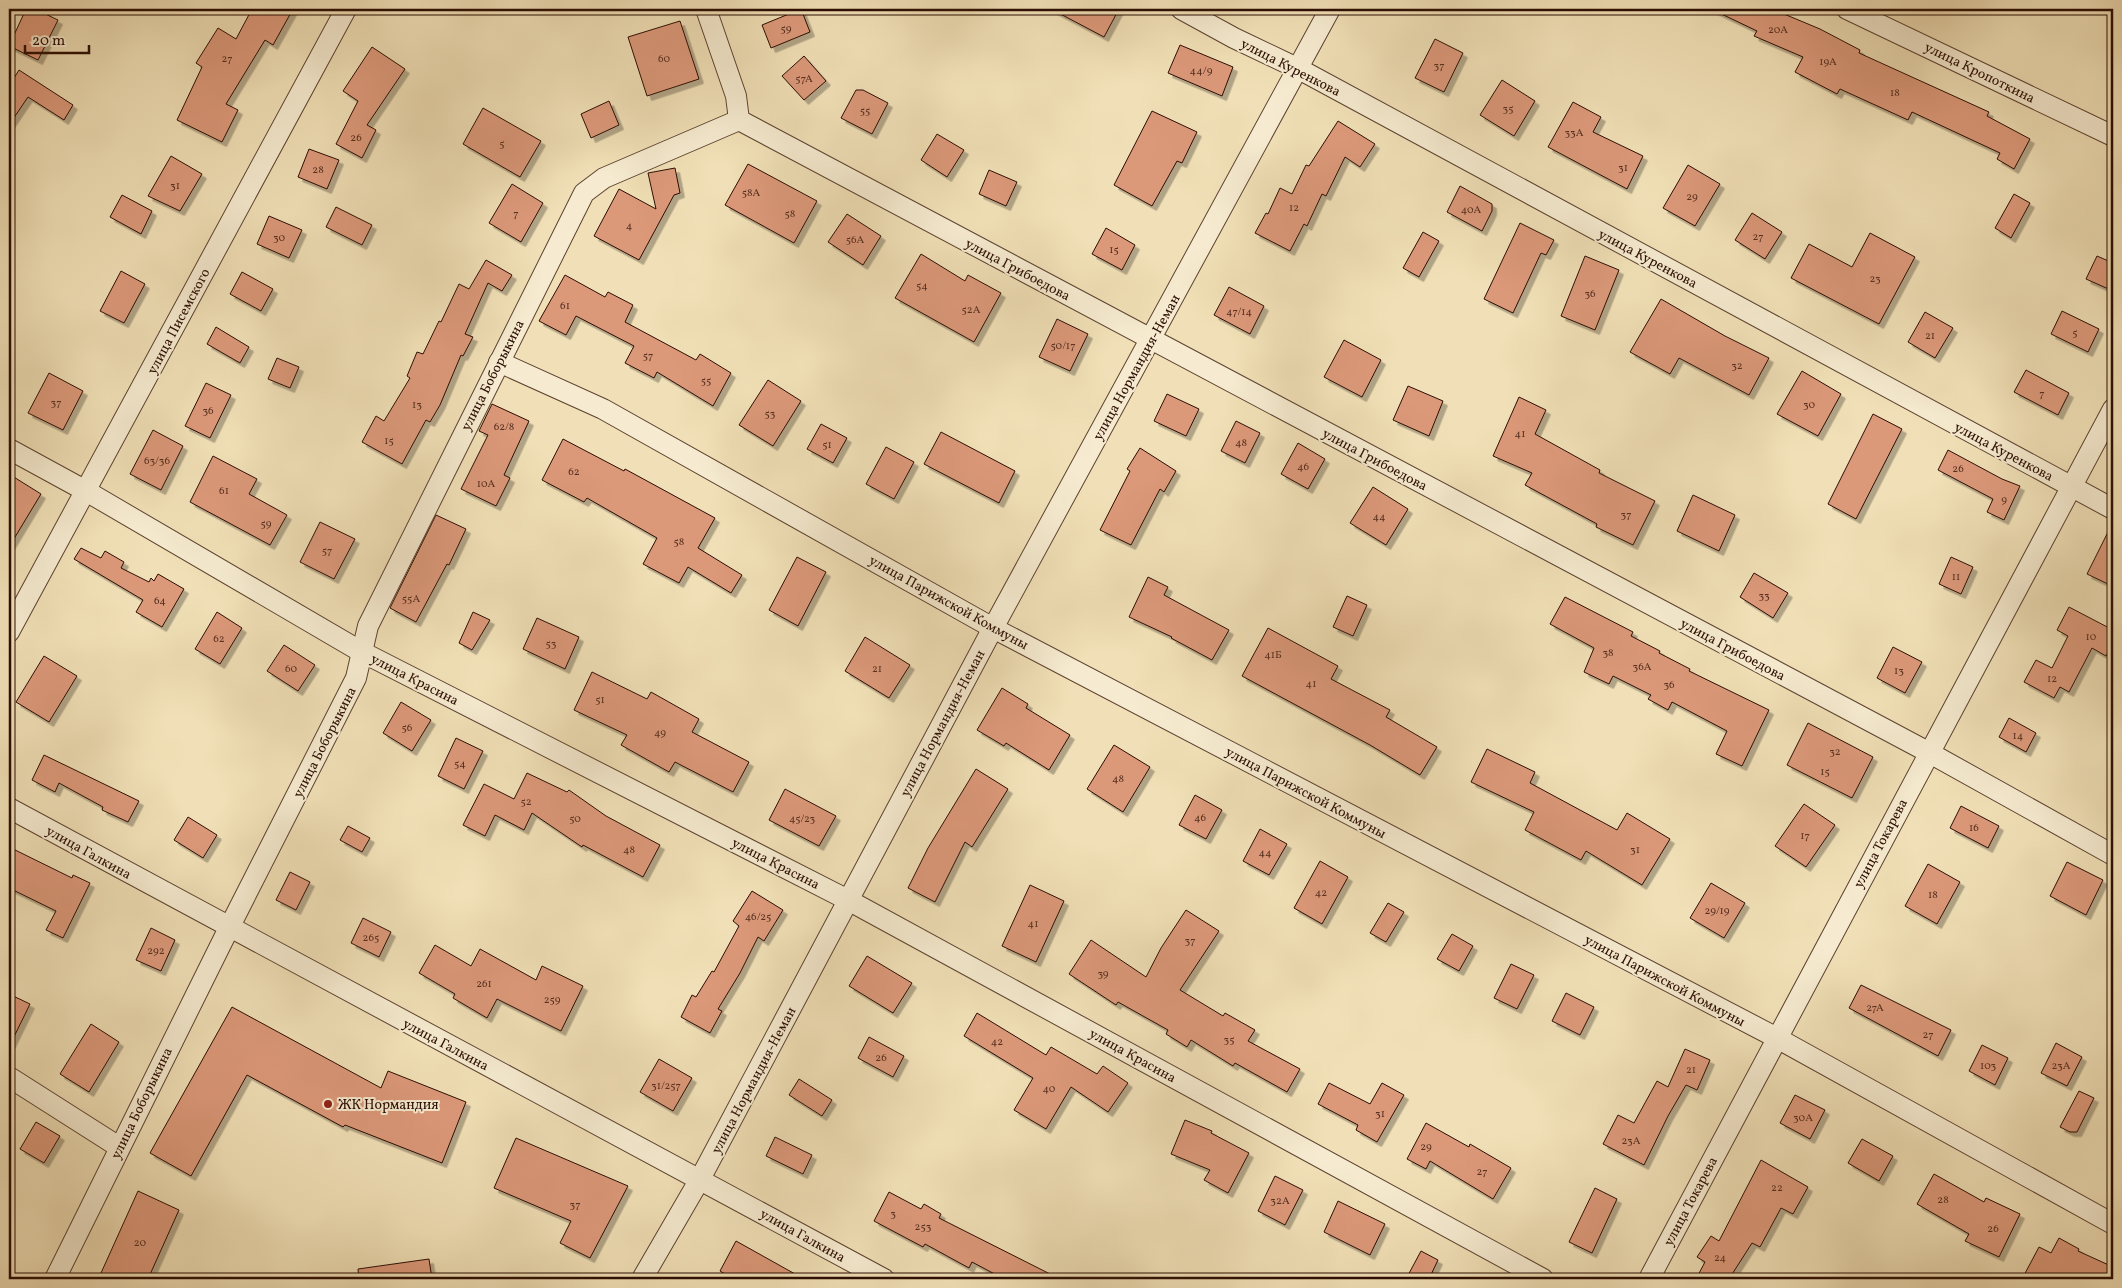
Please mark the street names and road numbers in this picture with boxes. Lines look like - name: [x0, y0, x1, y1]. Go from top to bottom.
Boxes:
- street label: улица Куренкова: [1237, 35, 1344, 102]
- street label: улица Кропоткина: [1921, 38, 2038, 108]
- street label: улица Куренкова: [1594, 225, 1700, 294]
- street label: улица Грибоедова: [961, 235, 1073, 306]
- street label: улица Писемского: [143, 265, 215, 378]
- street label: улица Нормандия-Неман: [1089, 291, 1186, 444]
- street label: улица Боборыкина: [457, 317, 530, 434]
- street label: улица Куренкова: [1950, 418, 2056, 487]
- street label: улица Грибоедова: [1318, 425, 1430, 496]
- street label: улица Парижской Коммуны: [865, 551, 1031, 655]
- street label: улица Грибоедова: [1676, 615, 1788, 686]
- street label: улица Нормандия-Неман: [896, 646, 990, 801]
- street label: улица Красина: [367, 650, 462, 711]
- street label: улица Боборыкина: [289, 684, 362, 801]
- street label: улица Парижской Коммуны: [1222, 743, 1389, 844]
- street label: улица Токарева: [1850, 796, 1913, 892]
- street label: улица Галкина: [42, 822, 134, 885]
- street label: улица Красина: [728, 834, 823, 895]
- street label: улица Парижской Коммуны: [1581, 931, 1748, 1032]
- street label: улица Нормандия-Неман: [707, 1003, 801, 1158]
- street label: улица Галкина: [399, 1015, 492, 1076]
- street label: улица Красина: [1085, 1025, 1179, 1088]
- street label: улица Боборыкина: [107, 1045, 178, 1163]
- street label: улица Токарева: [1660, 1154, 1723, 1250]
- street label: улица Галкина: [756, 1205, 848, 1268]

